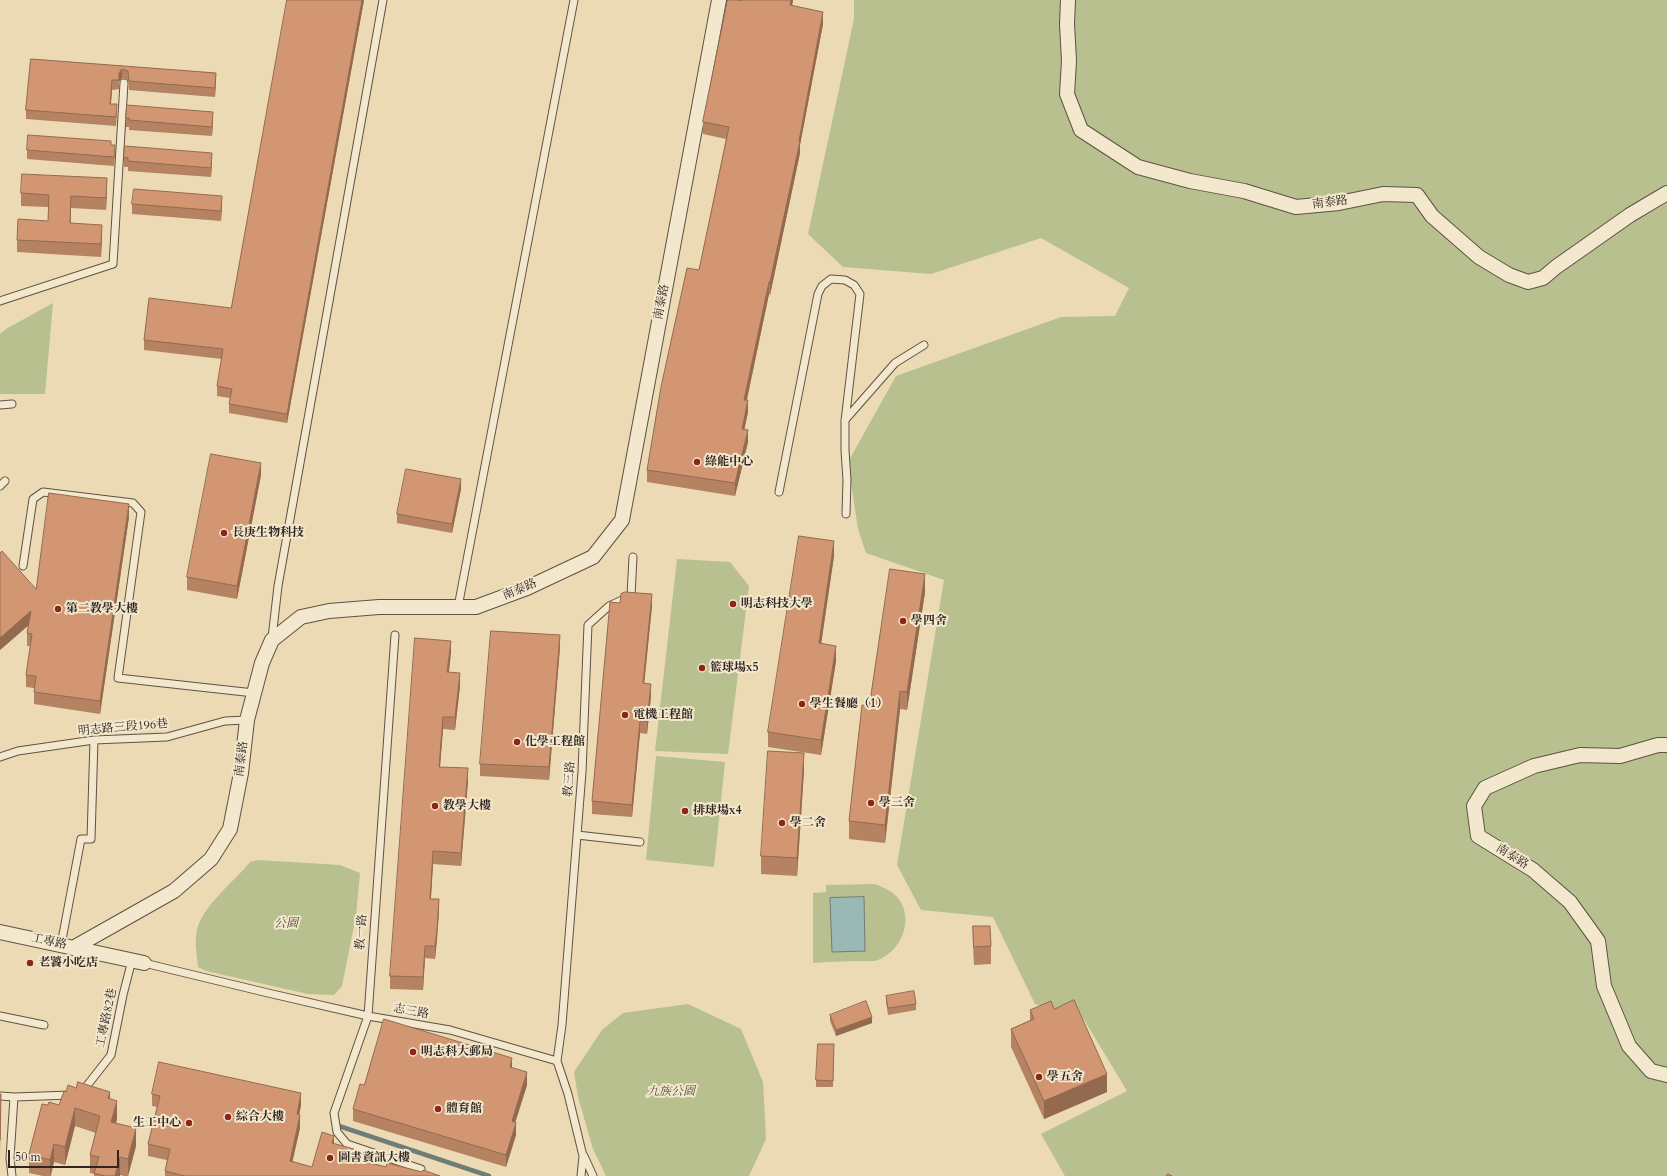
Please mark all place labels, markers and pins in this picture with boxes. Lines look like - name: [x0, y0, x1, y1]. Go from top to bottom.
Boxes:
- place label: 綠能中心: [705, 455, 753, 469]
- marker: 綠能中心: [692, 457, 702, 467]
- place label: 長庚生物科技: [232, 526, 304, 540]
- marker: 長庚生物科技: [219, 528, 229, 538]
- place label: 明志科技大學: [741, 597, 813, 611]
- marker: 明志科技大學: [728, 599, 738, 609]
- place label: 第二教學大樓: [66, 602, 138, 616]
- marker: 第二教學大樓: [53, 604, 63, 614]
- place label: 學四舍: [911, 614, 947, 628]
- marker: 學四舍: [898, 616, 908, 626]
- place label: 籃球場x5: [710, 661, 759, 675]
- marker: 籃球場x5: [697, 663, 707, 673]
- place label: 學生餐廳（1）: [810, 697, 888, 711]
- marker: 學生餐廳（1）: [797, 699, 807, 709]
- place label: 電機工程館: [633, 708, 693, 722]
- marker: 電機工程館: [620, 710, 630, 720]
- place label: 化學工程館: [525, 735, 585, 749]
- marker: 化學工程館: [512, 737, 522, 747]
- place label: 學三舍: [879, 796, 915, 810]
- marker: 學三舍: [866, 798, 876, 808]
- place label: 教學大樓: [443, 799, 491, 813]
- marker: 教學大樓: [430, 801, 440, 811]
- place label: 排球場x4: [693, 804, 742, 818]
- marker: 排球場x4: [680, 806, 690, 816]
- place label: 學二舍: [790, 816, 826, 830]
- marker: 學二舍: [777, 818, 787, 828]
- place label: 老饕小吃店: [38, 956, 98, 970]
- marker: 老饕小吃店: [25, 958, 35, 968]
- place label: 明志科大郵局: [421, 1045, 493, 1059]
- marker: 明志科大郵局: [408, 1047, 418, 1057]
- place label: 學五舍: [1047, 1070, 1083, 1084]
- marker: 學五舍: [1034, 1072, 1044, 1082]
- place label: 體育館: [446, 1102, 482, 1116]
- marker: 體育館: [433, 1104, 443, 1114]
- place label: 綜合大樓: [236, 1110, 284, 1124]
- marker: 綜合大樓: [223, 1112, 233, 1122]
- place label: 生工中心: [133, 1116, 181, 1130]
- marker: 生工中心: [184, 1118, 194, 1128]
- place label: 圖書資訊大樓: [338, 1151, 410, 1165]
- marker: 圖書資訊大樓: [325, 1153, 335, 1163]

